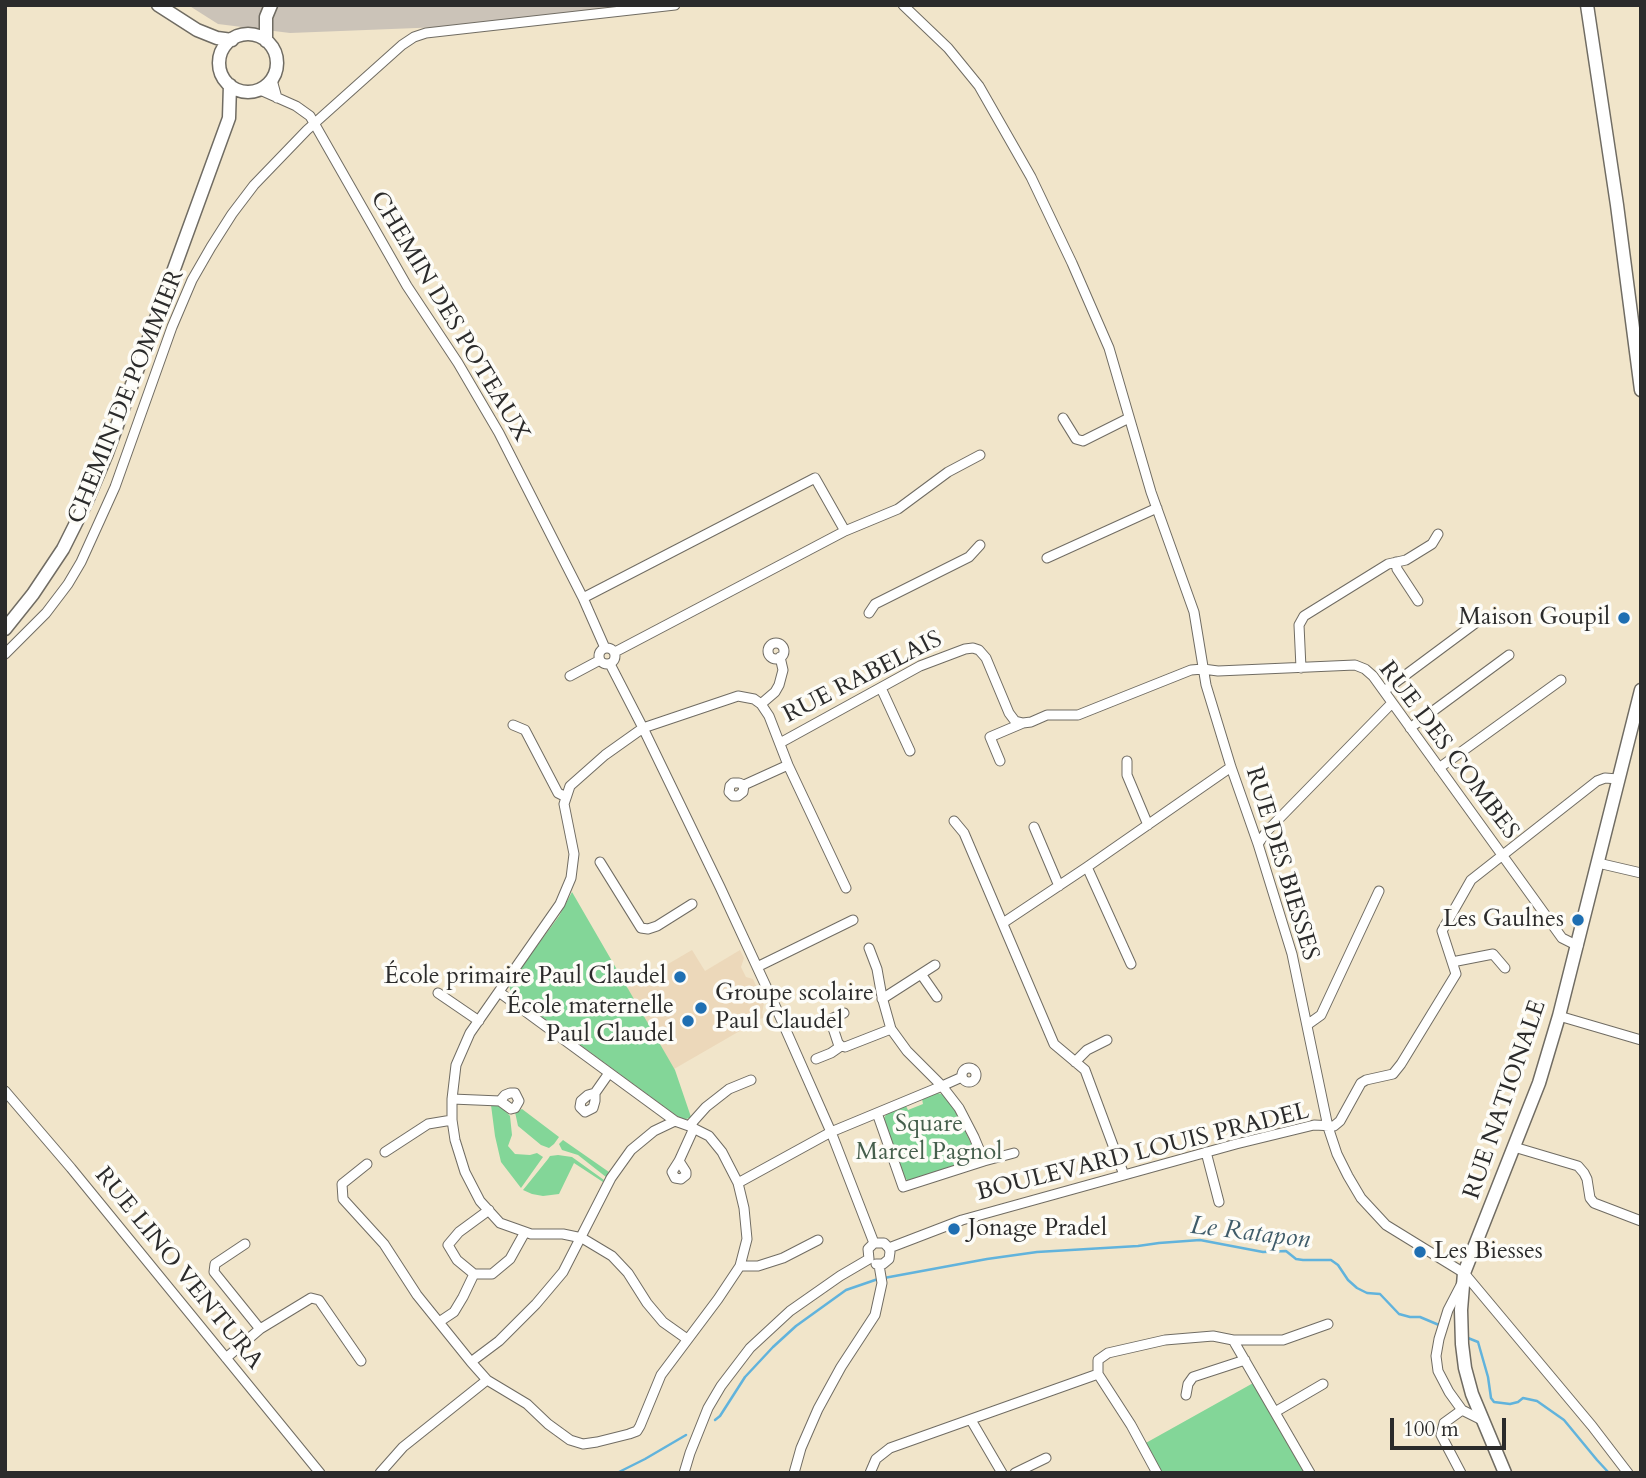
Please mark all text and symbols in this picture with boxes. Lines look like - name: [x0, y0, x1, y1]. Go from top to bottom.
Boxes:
- street label: CHEMIN DES POTEAUX: [363, 187, 535, 447]
- street label: CHEMIN DE POMMIER: [63, 266, 191, 528]
- place label: Maison Goupil: [1458, 604, 1610, 632]
- marker: Maison Goupil: [1616, 610, 1632, 626]
- street label: RUE RABELAIS: [779, 626, 947, 730]
- street label: RUE DES COMBES: [1372, 656, 1524, 846]
- street label: RUE DES BIESSES: [1238, 764, 1324, 964]
- place label: Les Gaulnes: [1443, 906, 1564, 934]
- marker: Les Gaulnes: [1570, 912, 1586, 928]
- place label: École primaire Paul Claudel: [384, 963, 666, 991]
- marker: École primaire Paul Claudel: [672, 969, 688, 985]
- place label: Groupe scolaire Paul Claudel: [715, 980, 874, 1036]
- place label: École maternelle Paul Claudel: [506, 993, 674, 1049]
- street label: RUE NATIONALE: [1458, 997, 1554, 1203]
- marker: Groupe scolaire Paul Claudel: [693, 1000, 709, 1016]
- marker: École maternelle Paul Claudel: [680, 1013, 696, 1029]
- street label: BOULEVARD LOUIS PRADEL: [974, 1098, 1312, 1208]
- park label: Square Marcel Pagnol: [856, 1111, 1002, 1167]
- street label: RUE LINO VENTURA: [88, 1162, 268, 1376]
- water label: Le Ratapon: [1188, 1211, 1312, 1257]
- place label: Jonage Pradel: [968, 1215, 1107, 1243]
- marker: Jonage Pradel: [946, 1221, 962, 1237]
- place label: Les Biesses: [1434, 1238, 1543, 1266]
- marker: Les Biesses: [1412, 1244, 1428, 1260]
- scale bar: [1394, 1404, 1510, 1448]
- text: 100 m: [1403, 1415, 1459, 1444]

